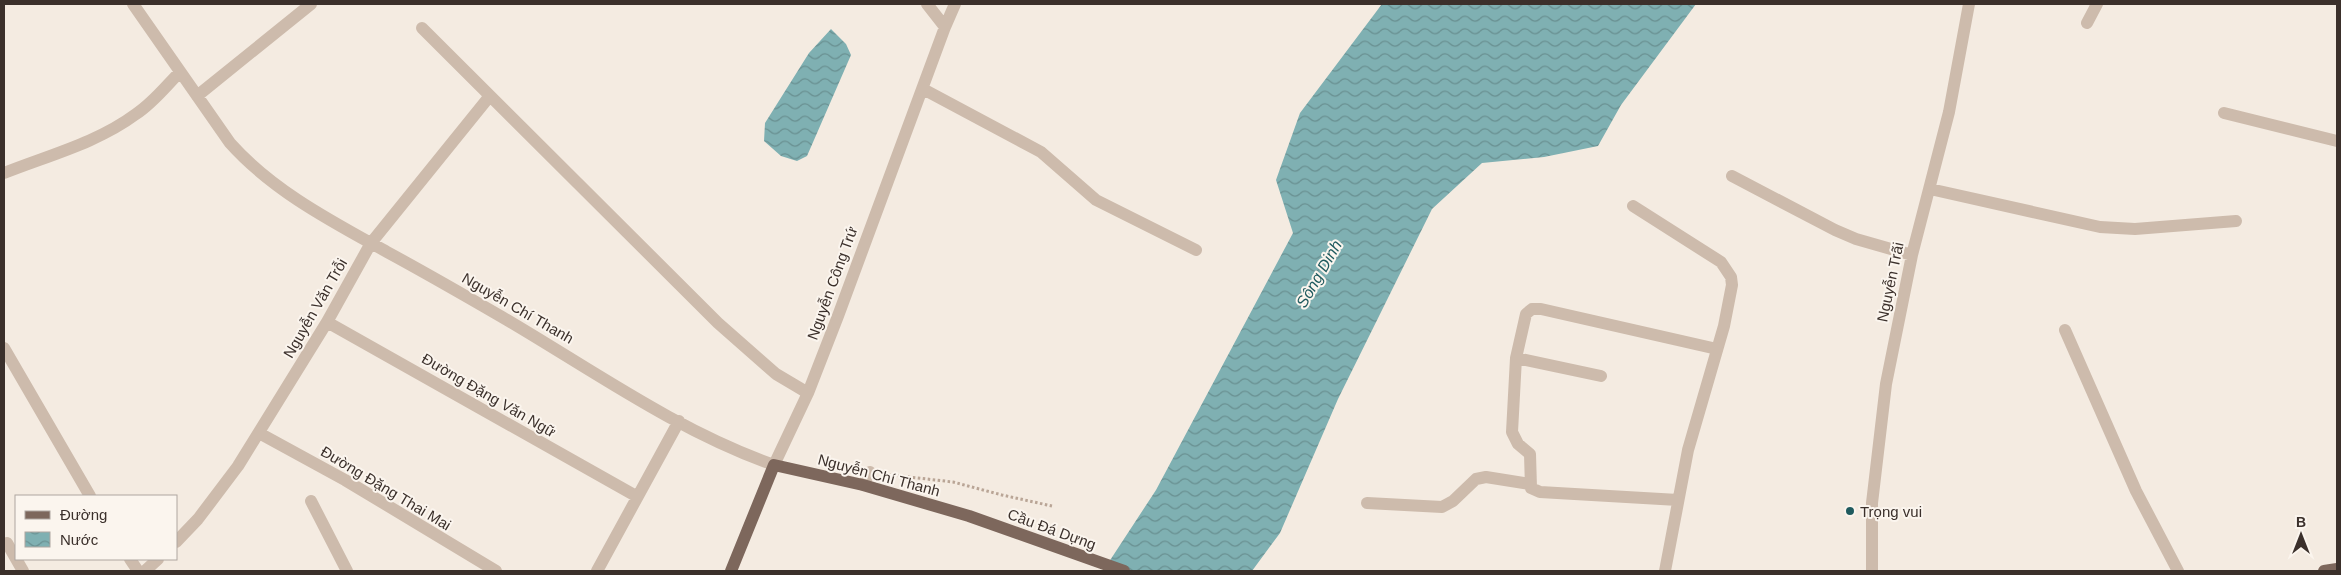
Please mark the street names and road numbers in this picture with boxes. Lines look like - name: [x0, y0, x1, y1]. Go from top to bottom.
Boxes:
- street label: Nguyễn Công Trứ: [804, 224, 860, 342]
- street label: Nguyễn Trãi: [1873, 241, 1907, 323]
- street label: Nguyễn Văn Trỗi: [280, 255, 350, 361]
- street label: Nguyễn Chí Thanh: [459, 269, 577, 347]
- street label: Đường Đặng Văn Ngữ: [419, 350, 559, 440]
- street label: Đường Đặng Thai Mai: [318, 442, 454, 534]
- street label: Nguyễn Chí Thanh: [816, 451, 942, 499]
- street label: Cầu Đá Dựng: [1006, 505, 1098, 553]

